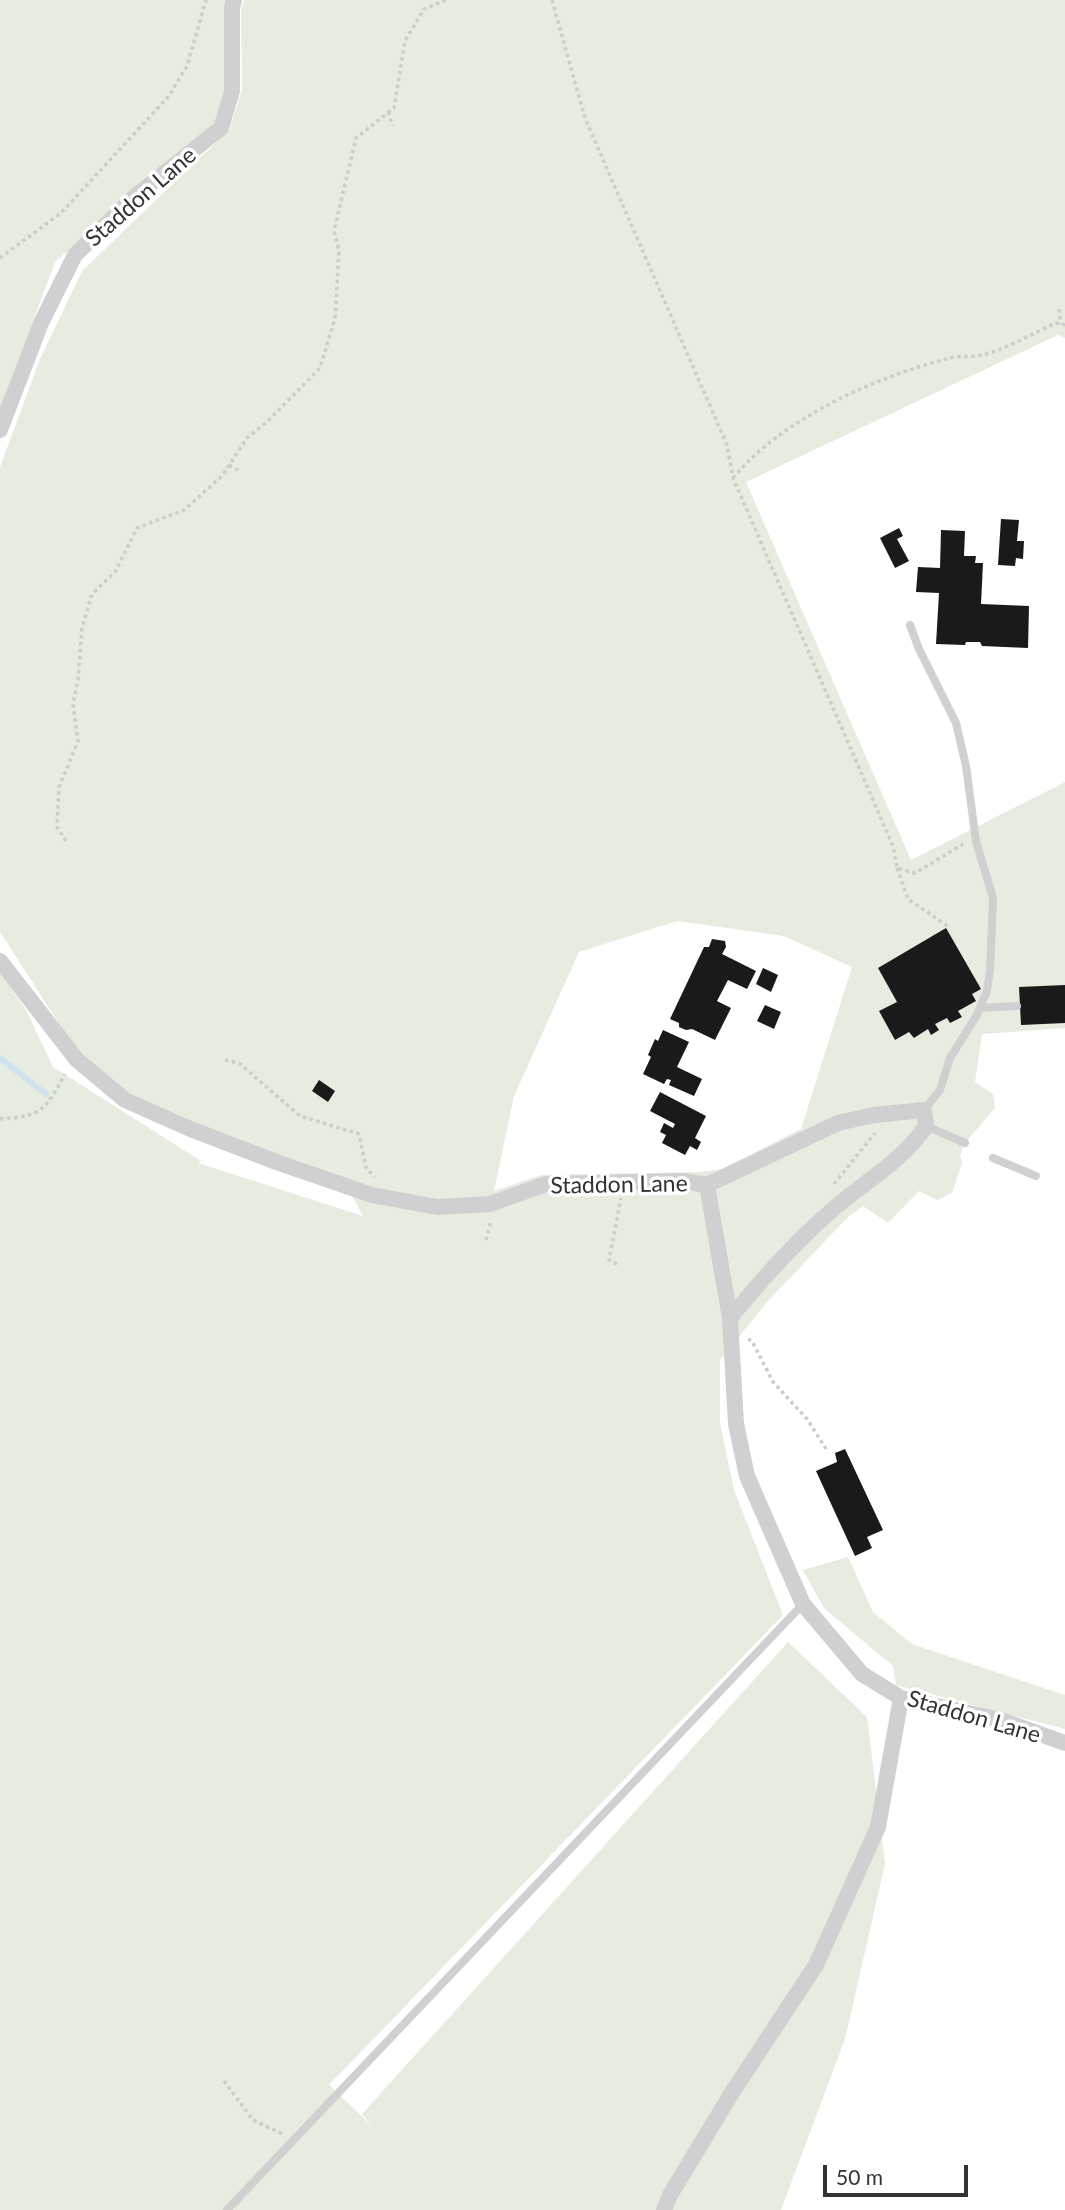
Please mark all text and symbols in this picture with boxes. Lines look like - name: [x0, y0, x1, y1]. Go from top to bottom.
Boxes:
- street label: Staddon Lane: [80, 142, 202, 252]
- street label: Staddon Lane: [550, 1170, 688, 1200]
- street label: Staddon Lane: [904, 1685, 1044, 1749]
- scale bar: [827, 2150, 972, 2194]
- text: 50 m: [836, 2164, 883, 2189]

